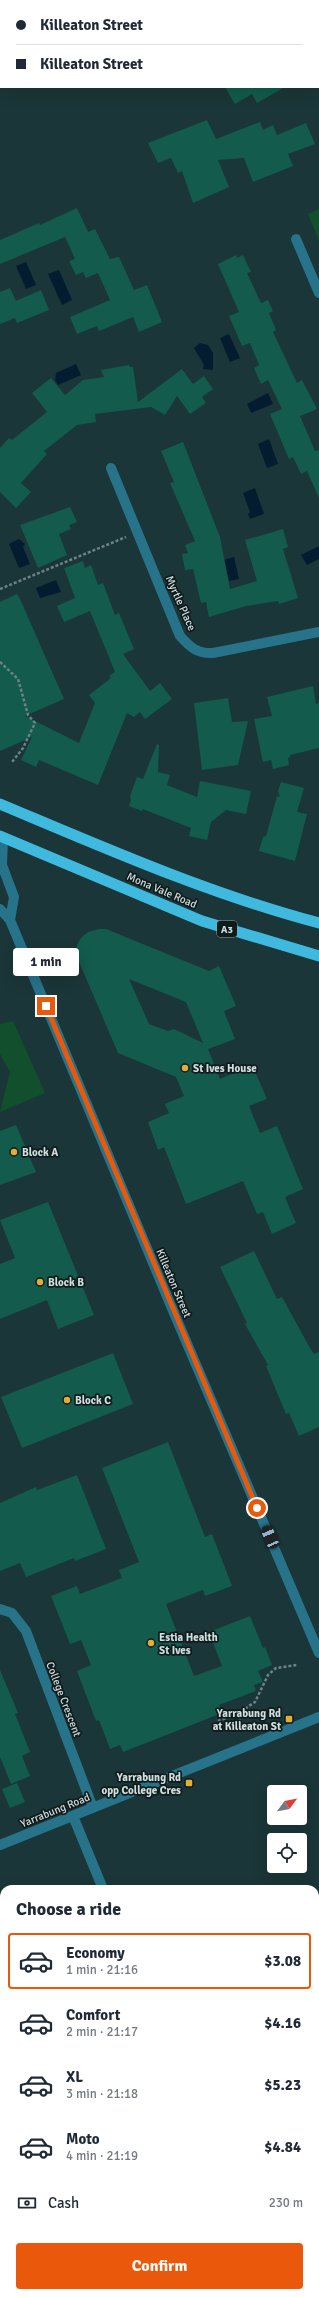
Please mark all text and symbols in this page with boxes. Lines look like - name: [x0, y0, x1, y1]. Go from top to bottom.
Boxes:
- text: Killeaton Street: [40, 16, 143, 34]
- text: Killeaton Street: [40, 55, 143, 73]
- street label: Myrtle Place: [163, 574, 198, 633]
- street label: Mona Vale Road: [125, 870, 199, 911]
- road number: A3: [217, 921, 237, 937]
- callout: 1 min: [13, 948, 79, 976]
- text: 1 min: [30, 954, 62, 970]
- route end: [37, 997, 55, 1015]
- place label: St Ives House: [193, 1062, 257, 1075]
- marker: St Ives House: [180, 1063, 190, 1073]
- place label: Block A: [22, 1146, 58, 1159]
- marker: Block A: [9, 1147, 19, 1157]
- street label: Killeaton Street: [153, 1247, 194, 1320]
- place label: Block B: [48, 1276, 84, 1289]
- marker: Block B: [35, 1277, 45, 1287]
- place label: Block C: [75, 1394, 111, 1407]
- marker: Block C: [62, 1395, 72, 1405]
- route start: [248, 1499, 266, 1517]
- car: [260, 1524, 280, 1550]
- place label: Estia Health St Ives: [159, 1631, 218, 1657]
- marker: Estia Health St Ives: [146, 1638, 156, 1648]
- street label: College Crescent: [43, 1660, 84, 1739]
- place label: Yarrabung Rd at Killeaton St: [213, 1707, 281, 1733]
- marker: Yarrabung Rd at Killeaton St: [284, 1714, 294, 1724]
- place label: Yarrabung Rd opp College Cres: [101, 1771, 181, 1797]
- marker: Yarrabung Rd opp College Cres: [184, 1778, 194, 1788]
- north arrow: [267, 1785, 307, 1825]
- map controls: [267, 1785, 307, 1873]
- street label: Yarrabung Road: [19, 1791, 92, 1830]
- button: locate: [267, 1833, 307, 1873]
- text: Choose a ride: [16, 1898, 121, 1920]
- icon: car: [18, 1943, 54, 1979]
- text: Economy: [66, 1944, 125, 1962]
- text: $3.08: [264, 1952, 301, 1970]
- text: 1 min · 21:16: [66, 1962, 138, 1978]
- icon: car: [18, 2005, 54, 2041]
- text: Comfort: [66, 2006, 120, 2024]
- text: $4.16: [264, 2014, 301, 2032]
- text: 2 min · 21:17: [66, 2024, 138, 2040]
- icon: car: [18, 2067, 54, 2103]
- text: XL: [66, 2068, 83, 2086]
- text: $5.23: [264, 2076, 301, 2094]
- text: 3 min · 21:18: [66, 2086, 138, 2102]
- icon: car: [18, 2129, 54, 2165]
- text: Moto: [66, 2130, 100, 2148]
- text: $4.84: [264, 2138, 301, 2156]
- text: 4 min · 21:19: [66, 2148, 138, 2164]
- icon: cash: [16, 2192, 38, 2214]
- text: Cash: [48, 2194, 79, 2212]
- text: 230 m: [269, 2195, 303, 2211]
- button: Confirm: [16, 2243, 303, 2289]

